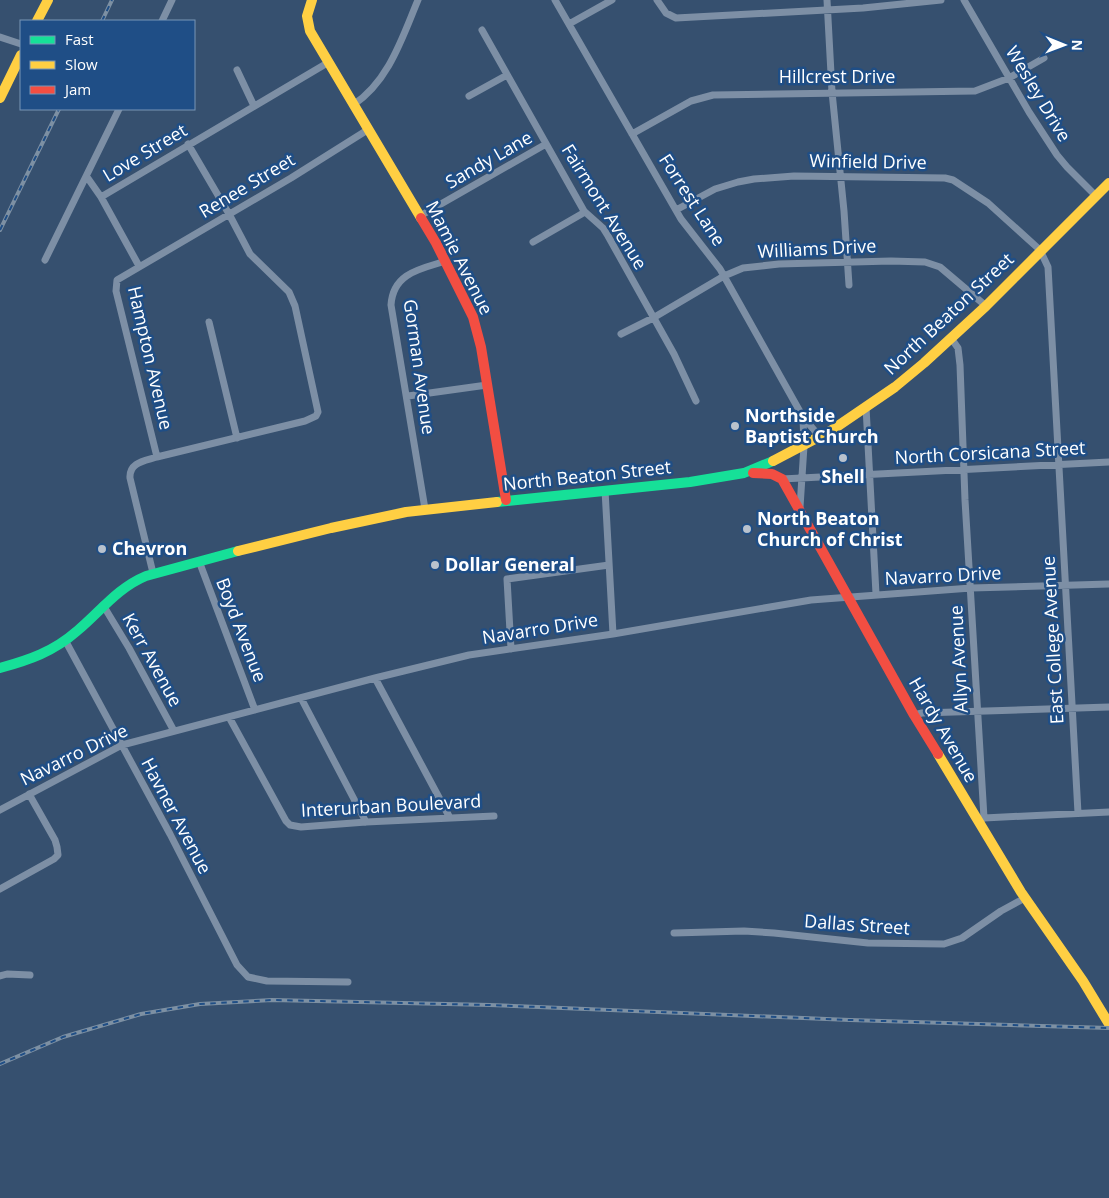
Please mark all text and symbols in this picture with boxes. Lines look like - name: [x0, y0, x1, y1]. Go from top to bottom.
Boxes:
- legend: [20, 20, 195, 110]
- north arrow: [1039, 20, 1089, 70]
- text: Fast: [65, 29, 94, 49]
- text: N: [1068, 39, 1087, 51]
- street label: Wesley Drive: [1001, 41, 1077, 146]
- text: Slow: [65, 54, 98, 74]
- street label: Hillcrest Drive: [779, 64, 895, 88]
- text: Jam: [63, 79, 91, 99]
- street label: Love Street: [98, 118, 191, 187]
- street label: Sandy Lane: [441, 125, 536, 194]
- street label: Fairmont Avenue: [557, 139, 653, 274]
- street label: Renee Street: [194, 147, 299, 223]
- street label: Winfield Drive: [809, 148, 927, 174]
- street label: Forrest Lane: [654, 149, 732, 250]
- street label: Mamie Avenue: [421, 196, 499, 319]
- street label: Williams Drive: [757, 233, 877, 263]
- street label: North Beaton Street: [878, 247, 1018, 380]
- street label: Hampton Avenue: [123, 284, 179, 432]
- street label: Gorman Avenue: [399, 298, 441, 436]
- place label: Northside Baptist Church: [745, 403, 879, 448]
- marker: Northside Baptist Church: [729, 420, 741, 432]
- street label: North Corsicana Street: [894, 435, 1086, 469]
- marker: Shell: [837, 452, 849, 464]
- street label: North Beaton Street: [502, 454, 672, 496]
- place label: Shell: [821, 464, 865, 488]
- place label: North Beaton Church of Christ: [757, 506, 903, 551]
- marker: North Beaton Church of Christ: [741, 523, 753, 535]
- place label: Chevron: [112, 536, 187, 560]
- marker: Chevron: [96, 543, 108, 555]
- place label: Dollar General: [445, 552, 575, 576]
- street label: East College Avenue: [1036, 555, 1068, 725]
- marker: Dollar General: [429, 559, 441, 571]
- street label: Navarro Drive: [884, 560, 1002, 590]
- street label: Boyd Avenue: [211, 574, 273, 685]
- street label: Allyn Avenue: [943, 605, 973, 714]
- street label: Navarro Drive: [480, 607, 599, 649]
- street label: Kerr Avenue: [117, 609, 188, 710]
- street label: Hardy Avenue: [904, 672, 984, 787]
- street label: Navarro Drive: [16, 718, 131, 790]
- street label: Havner Avenue: [136, 753, 218, 878]
- street label: Interurban Boulevard: [300, 788, 482, 822]
- street label: Dallas Street: [804, 908, 911, 940]

